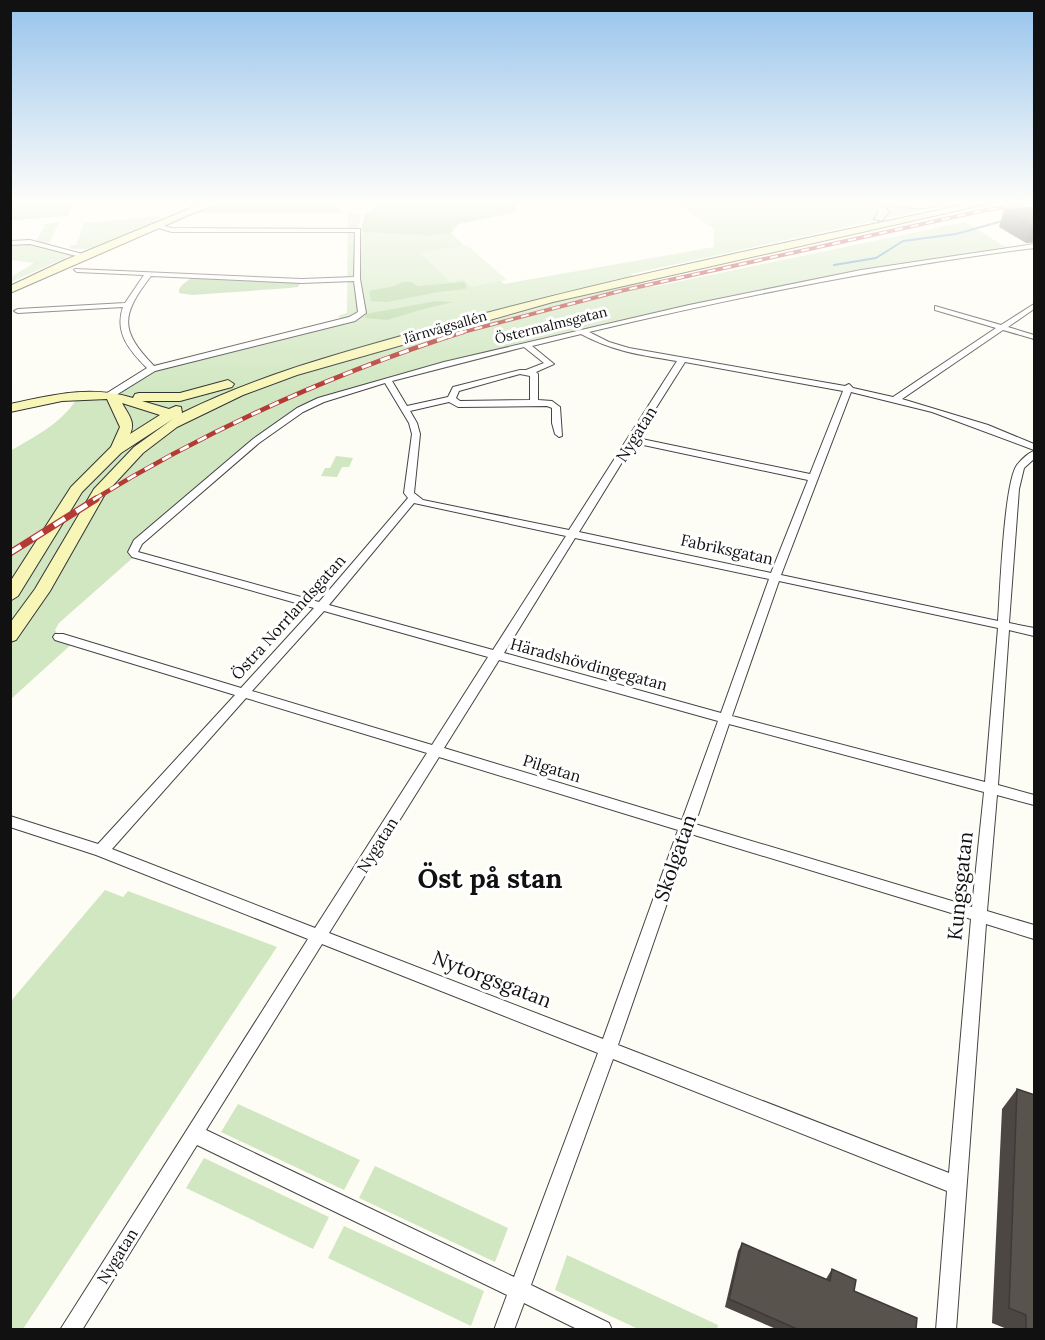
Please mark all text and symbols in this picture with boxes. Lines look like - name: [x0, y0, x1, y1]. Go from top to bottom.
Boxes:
- street label: Östermalmsgatan: [493, 302, 610, 348]
- street label: Järnvägsallén: [400, 306, 489, 348]
- street label: Nygatan: [611, 402, 661, 465]
- street label: Fabriksgatan: [679, 529, 775, 569]
- street label: Östra Norrlandsgatan: [227, 550, 350, 684]
- street label: Häradshövdingegatan: [508, 633, 670, 695]
- street label: Pilgatan: [521, 750, 584, 786]
- street label: Skolgatan: [648, 811, 701, 905]
- street label: Nygatan: [352, 813, 402, 876]
- street label: Kungsgatan: [941, 830, 978, 942]
- district label: Öst på stan: [417, 861, 563, 895]
- street label: Nytorgsgatan: [429, 944, 555, 1013]
- street label: Nygatan: [92, 1224, 142, 1287]

